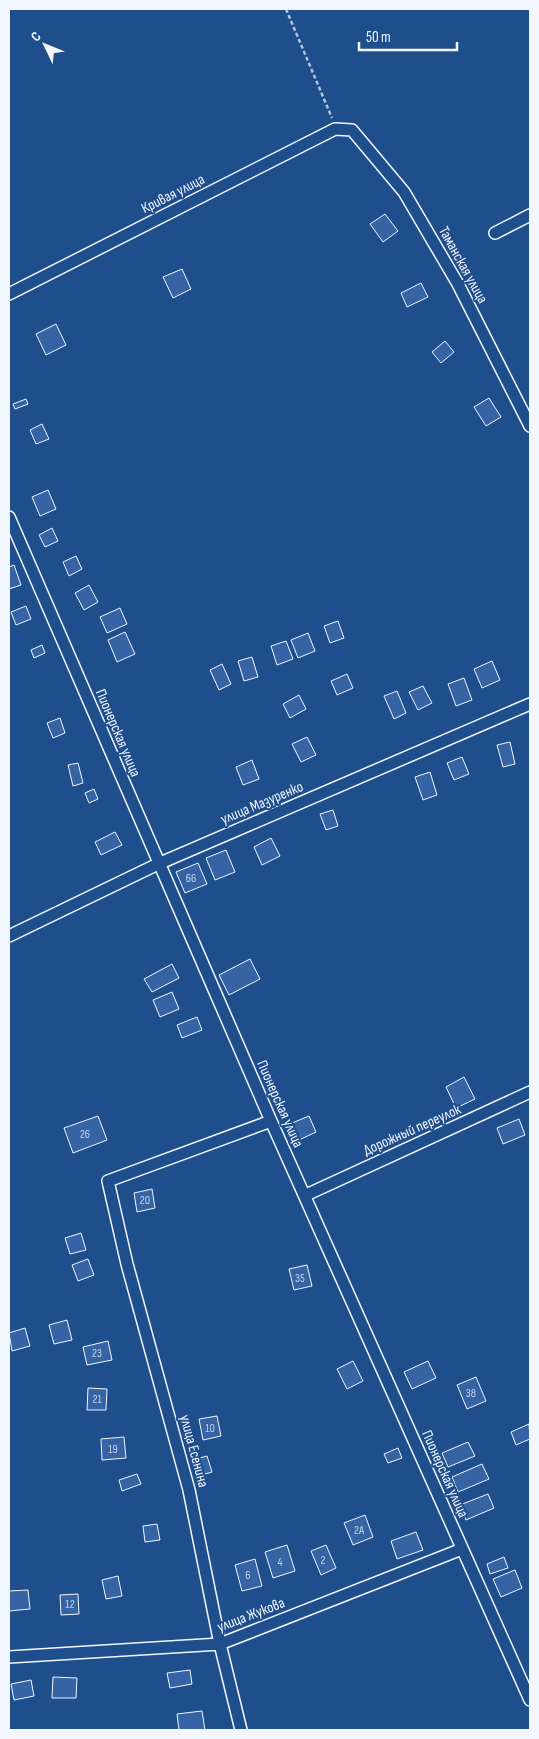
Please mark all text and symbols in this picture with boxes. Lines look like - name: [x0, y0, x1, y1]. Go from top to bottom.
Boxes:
- north arrow: [20, 20, 70, 70]
- scale bar: [359, 20, 456, 52]
- text: С: [27, 28, 45, 45]
- text: 50 m: [366, 28, 391, 47]
- street label: Кривая улица: [138, 170, 208, 218]
- street label: Таманская улица: [434, 223, 492, 307]
- street label: Пионерская улица: [91, 686, 145, 780]
- street label: улица Мазуренко: [218, 777, 306, 829]
- house number: 66: [186, 871, 196, 886]
- street label: Пионерская улица: [252, 1057, 308, 1151]
- street label: Дорожный переулок: [360, 1100, 464, 1160]
- house number: 26: [80, 1127, 90, 1142]
- house number: 20: [140, 1193, 150, 1208]
- house number: 35: [295, 1271, 305, 1286]
- house number: 23: [92, 1346, 102, 1361]
- house number: 38: [466, 1386, 476, 1401]
- house number: 21: [92, 1392, 102, 1407]
- street label: улица Есенина: [175, 1413, 213, 1490]
- house number: 10: [205, 1421, 215, 1436]
- street label: Пионерская улица: [417, 1427, 473, 1521]
- house number: 19: [108, 1442, 118, 1457]
- house number: 2А: [354, 1523, 365, 1538]
- house number: 2: [321, 1553, 326, 1568]
- house number: 4: [277, 1555, 283, 1570]
- house number: 6: [245, 1568, 251, 1583]
- street label: улица Жукова: [215, 1593, 288, 1637]
- house number: 12: [65, 1597, 75, 1612]

